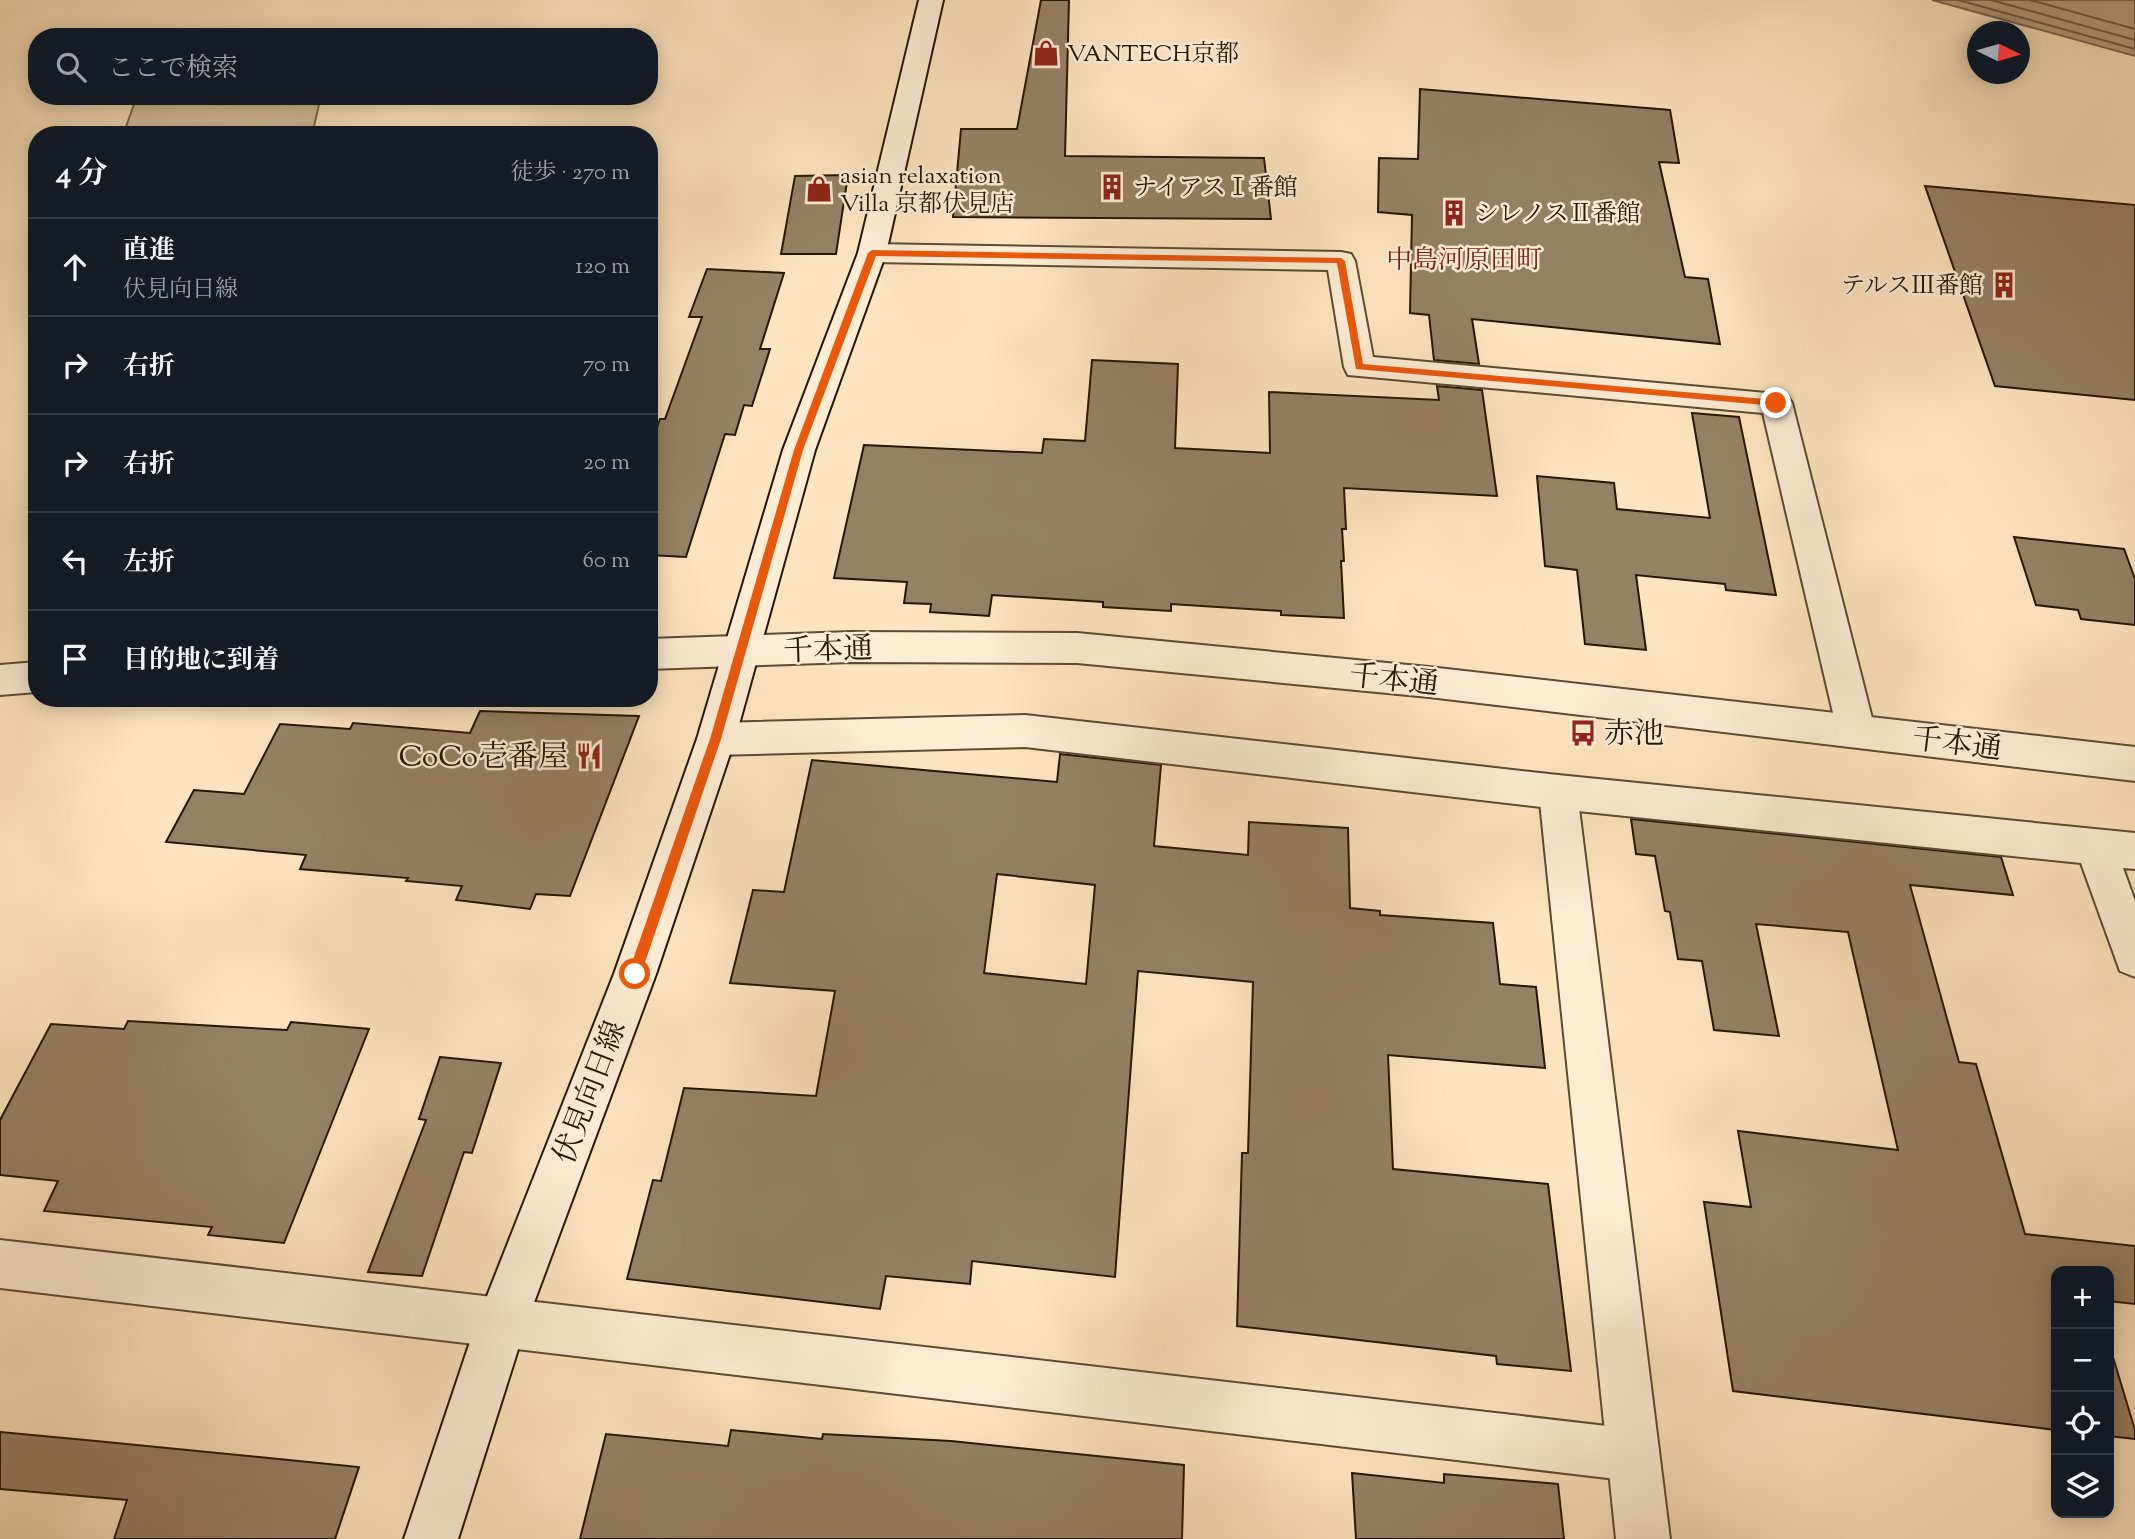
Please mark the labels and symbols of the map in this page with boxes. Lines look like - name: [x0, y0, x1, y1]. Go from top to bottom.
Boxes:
- north arrow: [1967, 21, 2030, 84]
- shop icon: VANTECH京都: [1031, 38, 1061, 68]
- place label: VANTECH京都: [1067, 38, 1239, 72]
- place label: asian relaxation Villa 京都伏見店: [840, 160, 1014, 222]
- building icon: ナイアスⅠ番館: [1097, 172, 1127, 202]
- place label: ナイアスⅠ番館: [1133, 172, 1298, 206]
- shop icon: asian relaxation Villa 京都伏見店: [804, 174, 834, 204]
- building icon: シレノスⅡ番館: [1439, 198, 1469, 228]
- place label: シレノスⅡ番館: [1475, 198, 1640, 232]
- district label: 中島河原田町: [1386, 243, 1542, 280]
- place label: テルスⅢ番館: [1841, 270, 1983, 304]
- building icon: テルスⅢ番館: [1989, 270, 2019, 300]
- route end: [1760, 387, 1791, 418]
- street label: 千本通: [782, 628, 874, 675]
- street label: 千本通: [1347, 655, 1441, 708]
- place label: 赤池: [1604, 714, 1664, 757]
- bus stop icon: 赤池: [1568, 718, 1598, 748]
- street label: 千本通: [1909, 719, 2004, 772]
- place label: CoCo壱番屋: [399, 737, 568, 780]
- restaurant icon: CoCo壱番屋: [574, 741, 604, 771]
- route start: [619, 958, 650, 989]
- street label: 伏見向日線: [544, 1015, 638, 1171]

